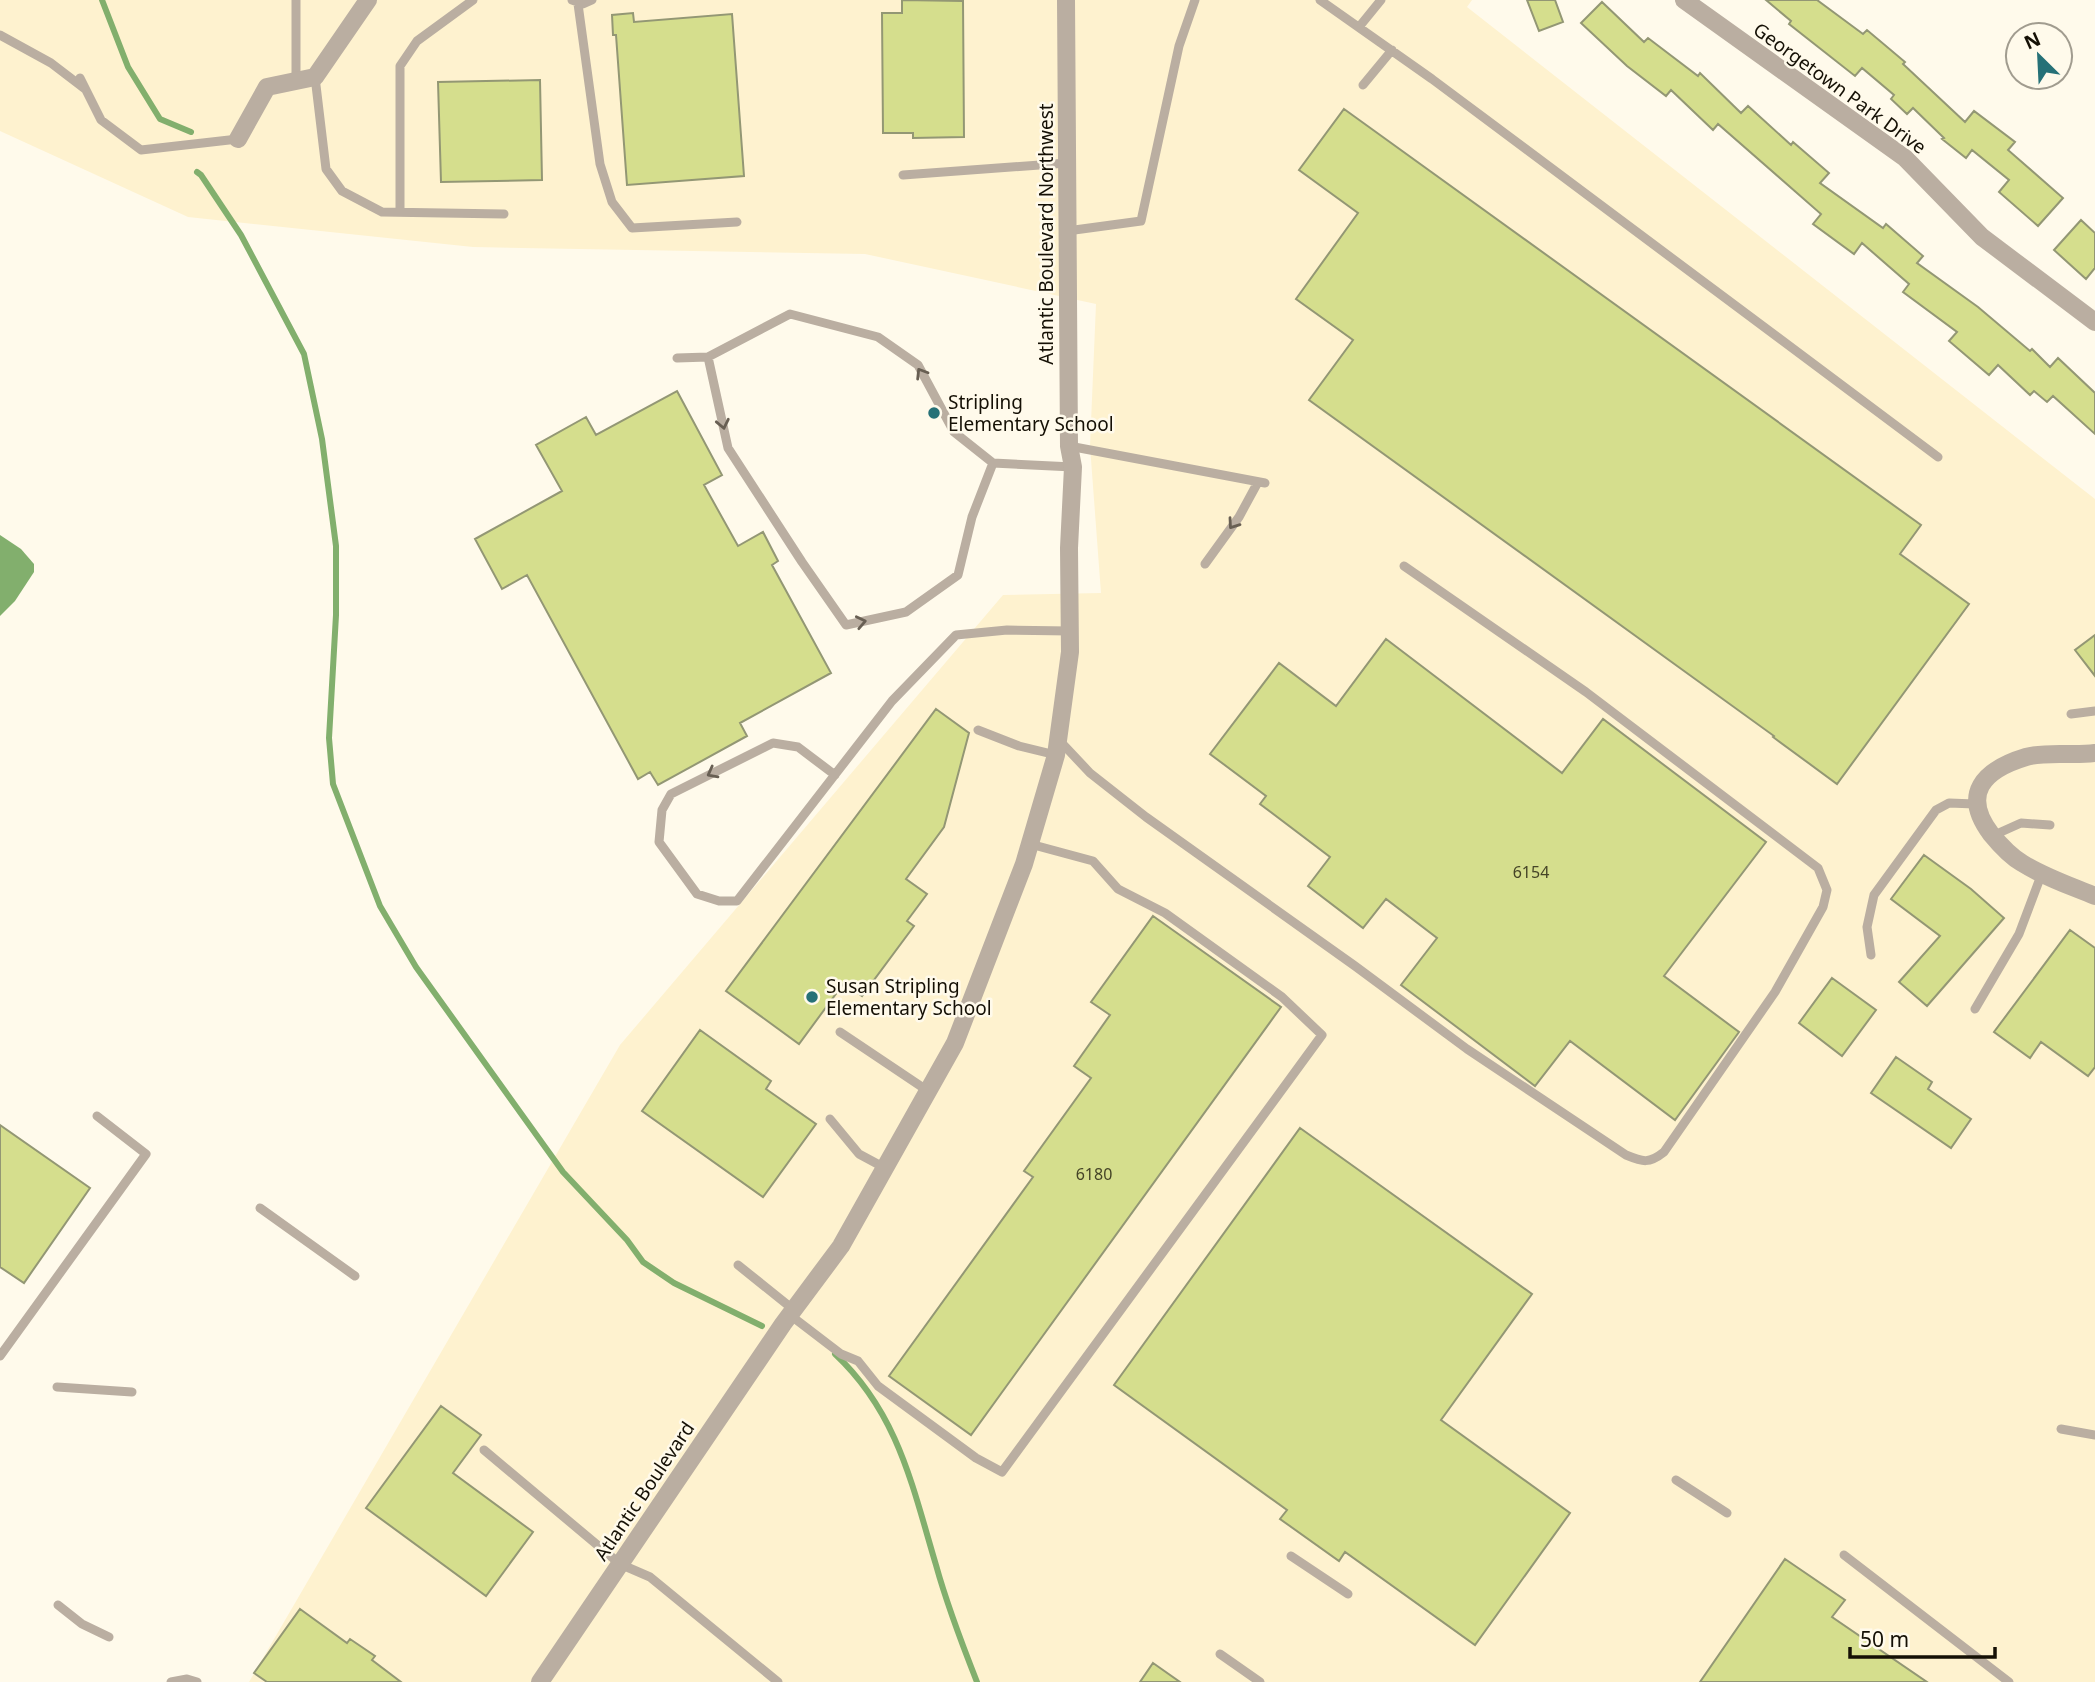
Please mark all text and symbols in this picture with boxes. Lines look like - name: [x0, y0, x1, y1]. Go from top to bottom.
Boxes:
- street label: Georgetown Park Drive: [1748, 16, 1932, 160]
- north arrow: [2004, 21, 2074, 91]
- text: N: [2020, 25, 2044, 55]
- street label: Atlantic Boulevard Northwest: [1033, 103, 1059, 365]
- one-way arrow: [917, 368, 930, 381]
- place label: Stripling Elementary School: [948, 389, 1114, 437]
- marker: Stripling Elementary School: [926, 405, 942, 421]
- one-way arrow: [715, 418, 729, 430]
- one-way arrow: [1229, 516, 1241, 529]
- one-way arrow: [855, 615, 867, 630]
- one-way arrow: [707, 764, 719, 778]
- house number: 6154: [1513, 861, 1549, 883]
- place label: Susan Stripling Elementary School: [826, 973, 992, 1021]
- marker: Susan Stripling Elementary School: [804, 989, 820, 1005]
- house number: 6180: [1076, 1163, 1112, 1185]
- street label: Atlantic Boulevard: [588, 1416, 700, 1566]
- scale bar: [1850, 1616, 1995, 1660]
- text: 50 m: [1860, 1625, 1909, 1653]

